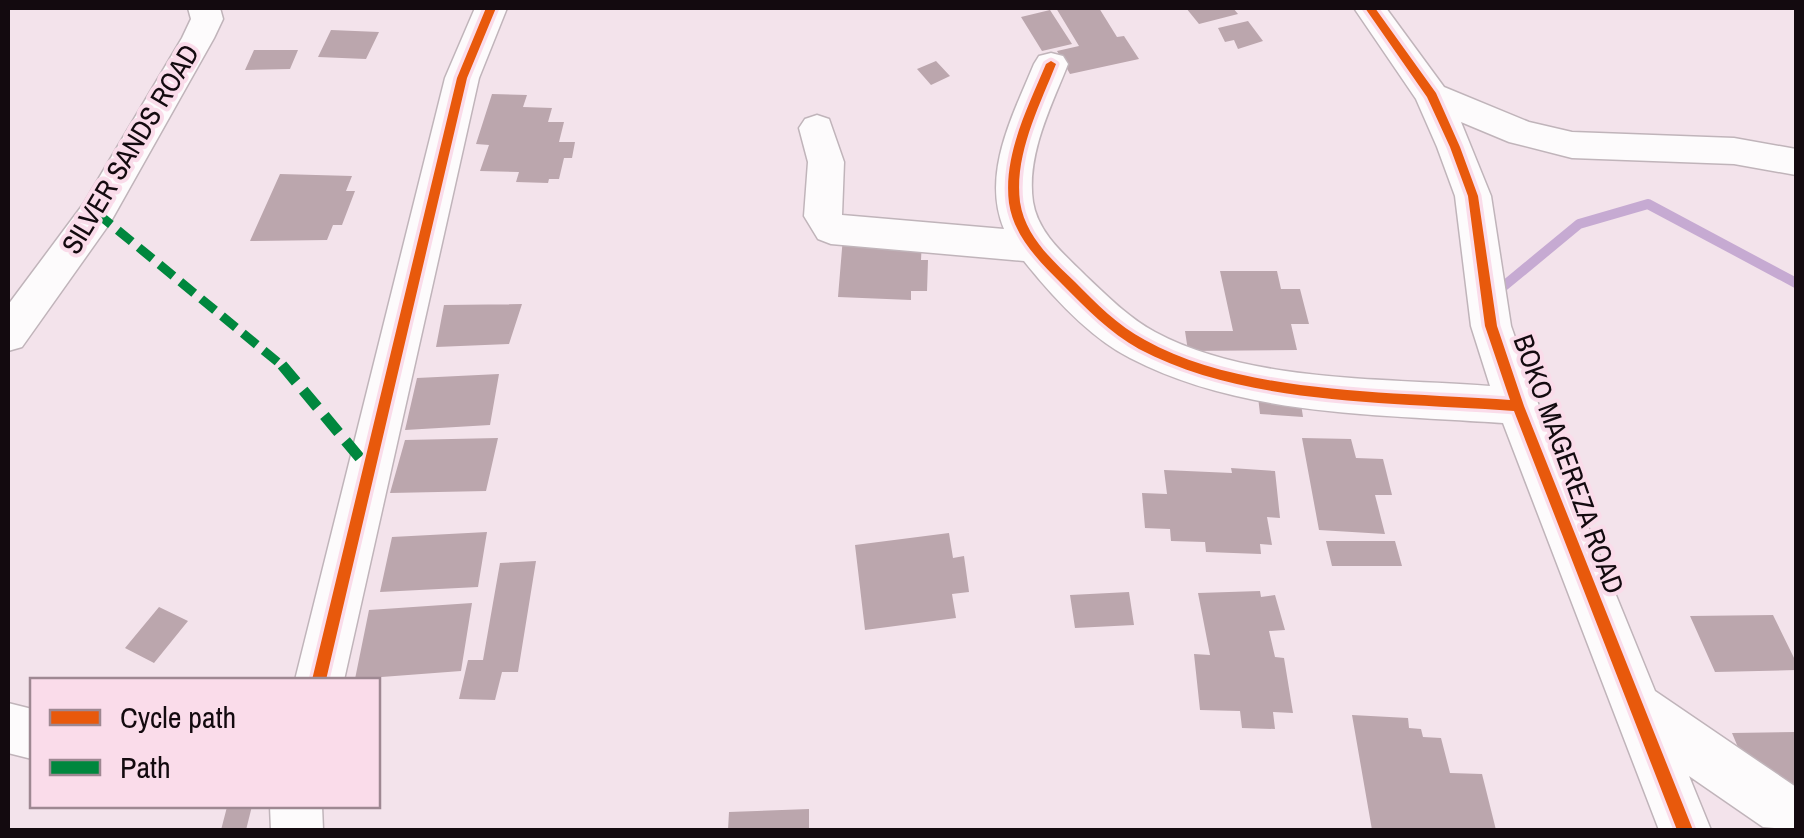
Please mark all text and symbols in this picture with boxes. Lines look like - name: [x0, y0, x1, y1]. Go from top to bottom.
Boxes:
- street label: SILVER SANDS ROAD: [52, 37, 208, 261]
- street label: BOKO MAGEREZA ROAD: [1504, 329, 1634, 599]
- legend: [30, 678, 380, 808]
- text: Cycle path: [120, 697, 236, 737]
- text: Path: [120, 747, 171, 787]

